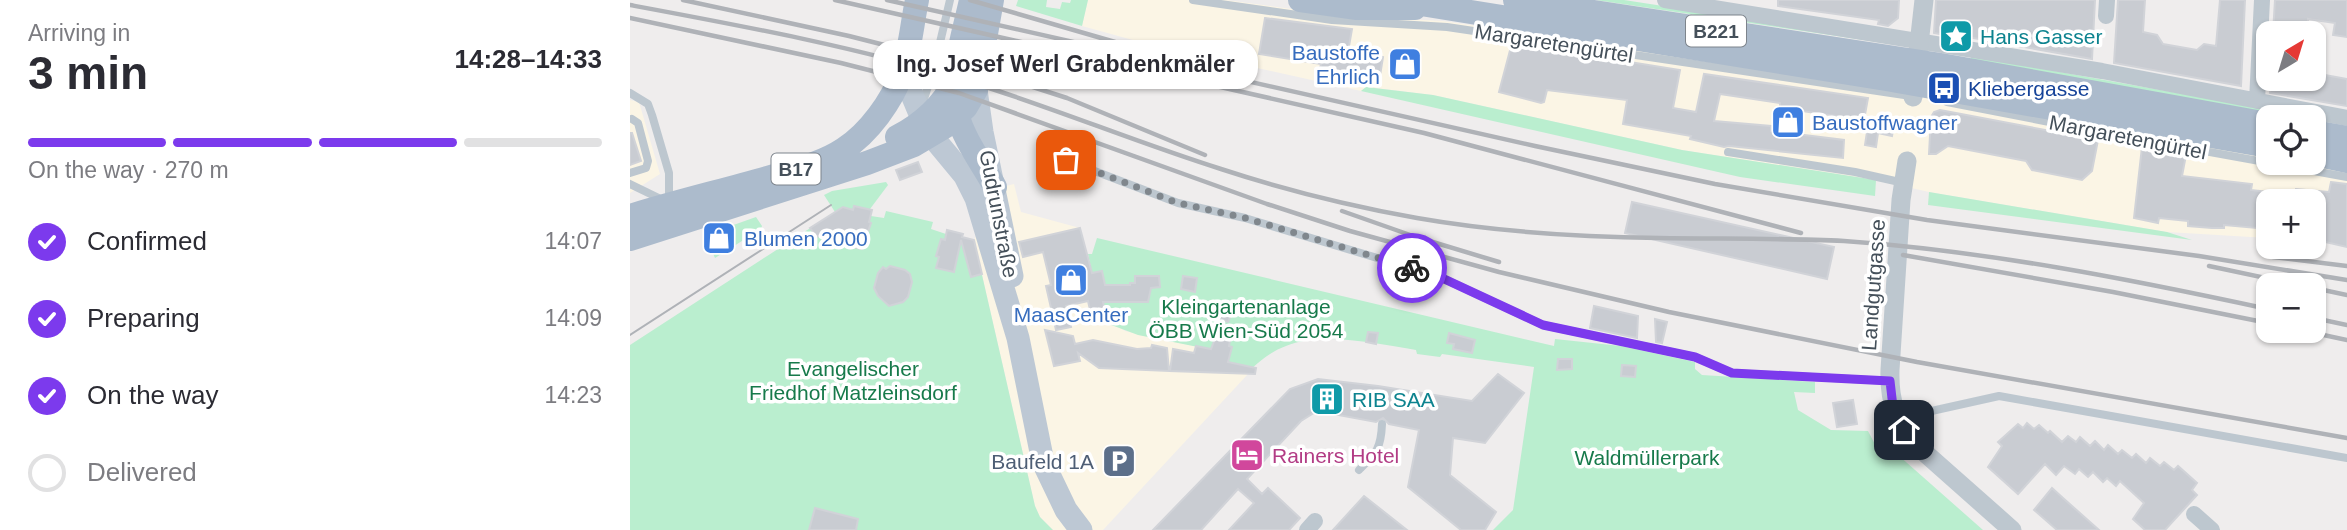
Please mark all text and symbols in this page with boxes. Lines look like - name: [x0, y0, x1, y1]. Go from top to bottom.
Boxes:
- road number: B221: [1686, 16, 1746, 46]
- place icon: Hans Gasser: [1937, 17, 1975, 55]
- street label: Margaretengürtel: [1473, 19, 1635, 67]
- text: Arriving in: [28, 20, 130, 46]
- north arrow: [2256, 21, 2326, 91]
- map controls: [2256, 21, 2326, 343]
- place label: Hans Gasser: [1980, 25, 2103, 48]
- callout: Ing. Josef Werl Grabdenkmäler: [874, 41, 1258, 90]
- place label: Baustoffe Ehrlich: [1292, 41, 1380, 88]
- text: 14:28–14:33: [455, 44, 602, 74]
- shop icon: Baustoffe Ehrlich: [1386, 45, 1424, 83]
- text: 3 min: [28, 47, 148, 99]
- text: Ing. Josef Werl Grabdenkmäler: [896, 51, 1235, 77]
- bus stop icon: Kliebergasse: [1925, 69, 1963, 107]
- place label: Kliebergasse: [1968, 77, 2089, 100]
- shop icon: Baustoffwagner: [1769, 103, 1807, 141]
- button: locate: [2256, 105, 2326, 175]
- street label: Margaretengürtel: [2047, 110, 2209, 164]
- place label: Baustoffwagner: [1812, 111, 1958, 134]
- pin: [1036, 130, 1096, 190]
- icon: bag: [1047, 141, 1085, 179]
- street label: Gudrunstraße: [975, 148, 1023, 280]
- road number: B17: [772, 154, 820, 184]
- text: On the way · 270 m: [28, 157, 229, 183]
- button: +: [2256, 189, 2326, 259]
- street label: Landgutgasse: [1857, 218, 1889, 352]
- shop icon: Blumen 2000: [700, 219, 738, 257]
- icon: check: [28, 223, 66, 261]
- text: Confirmed: [87, 226, 207, 256]
- place label: Blumen 2000: [744, 227, 868, 250]
- text: 14:07: [544, 228, 602, 254]
- courier: [1377, 233, 1447, 303]
- icon: bike: [1393, 249, 1431, 287]
- shop icon: MaasCenter: [1052, 261, 1090, 299]
- button: −: [2256, 273, 2326, 343]
- park label: Kleingartenanlage ÖBB Wien-Süd 2054: [1149, 295, 1344, 342]
- icon: check: [28, 300, 66, 338]
- text: Preparing: [87, 303, 200, 333]
- place label: MaasCenter: [1014, 303, 1128, 326]
- text: 14:09: [544, 305, 602, 331]
- park label: Evangelischer Friedhof Matzleinsdorf: [749, 357, 957, 404]
- icon: check: [28, 377, 66, 415]
- text: On the way: [87, 380, 219, 410]
- building icon: RIB SAA: [1308, 380, 1346, 418]
- text: 14:23: [544, 382, 602, 408]
- place label: RIB SAA: [1352, 388, 1435, 411]
- pin: [1874, 400, 1934, 460]
- icon: home: [1885, 411, 1923, 449]
- hotel icon: Rainers Hotel: [1228, 436, 1266, 474]
- parking icon: Baufeld 1A: [1100, 442, 1138, 480]
- place label: Rainers Hotel: [1272, 444, 1399, 467]
- park label: Waldmüllerpark: [1574, 446, 1720, 469]
- place label: Baufeld 1A: [991, 450, 1094, 473]
- text: Delivered: [87, 457, 197, 487]

